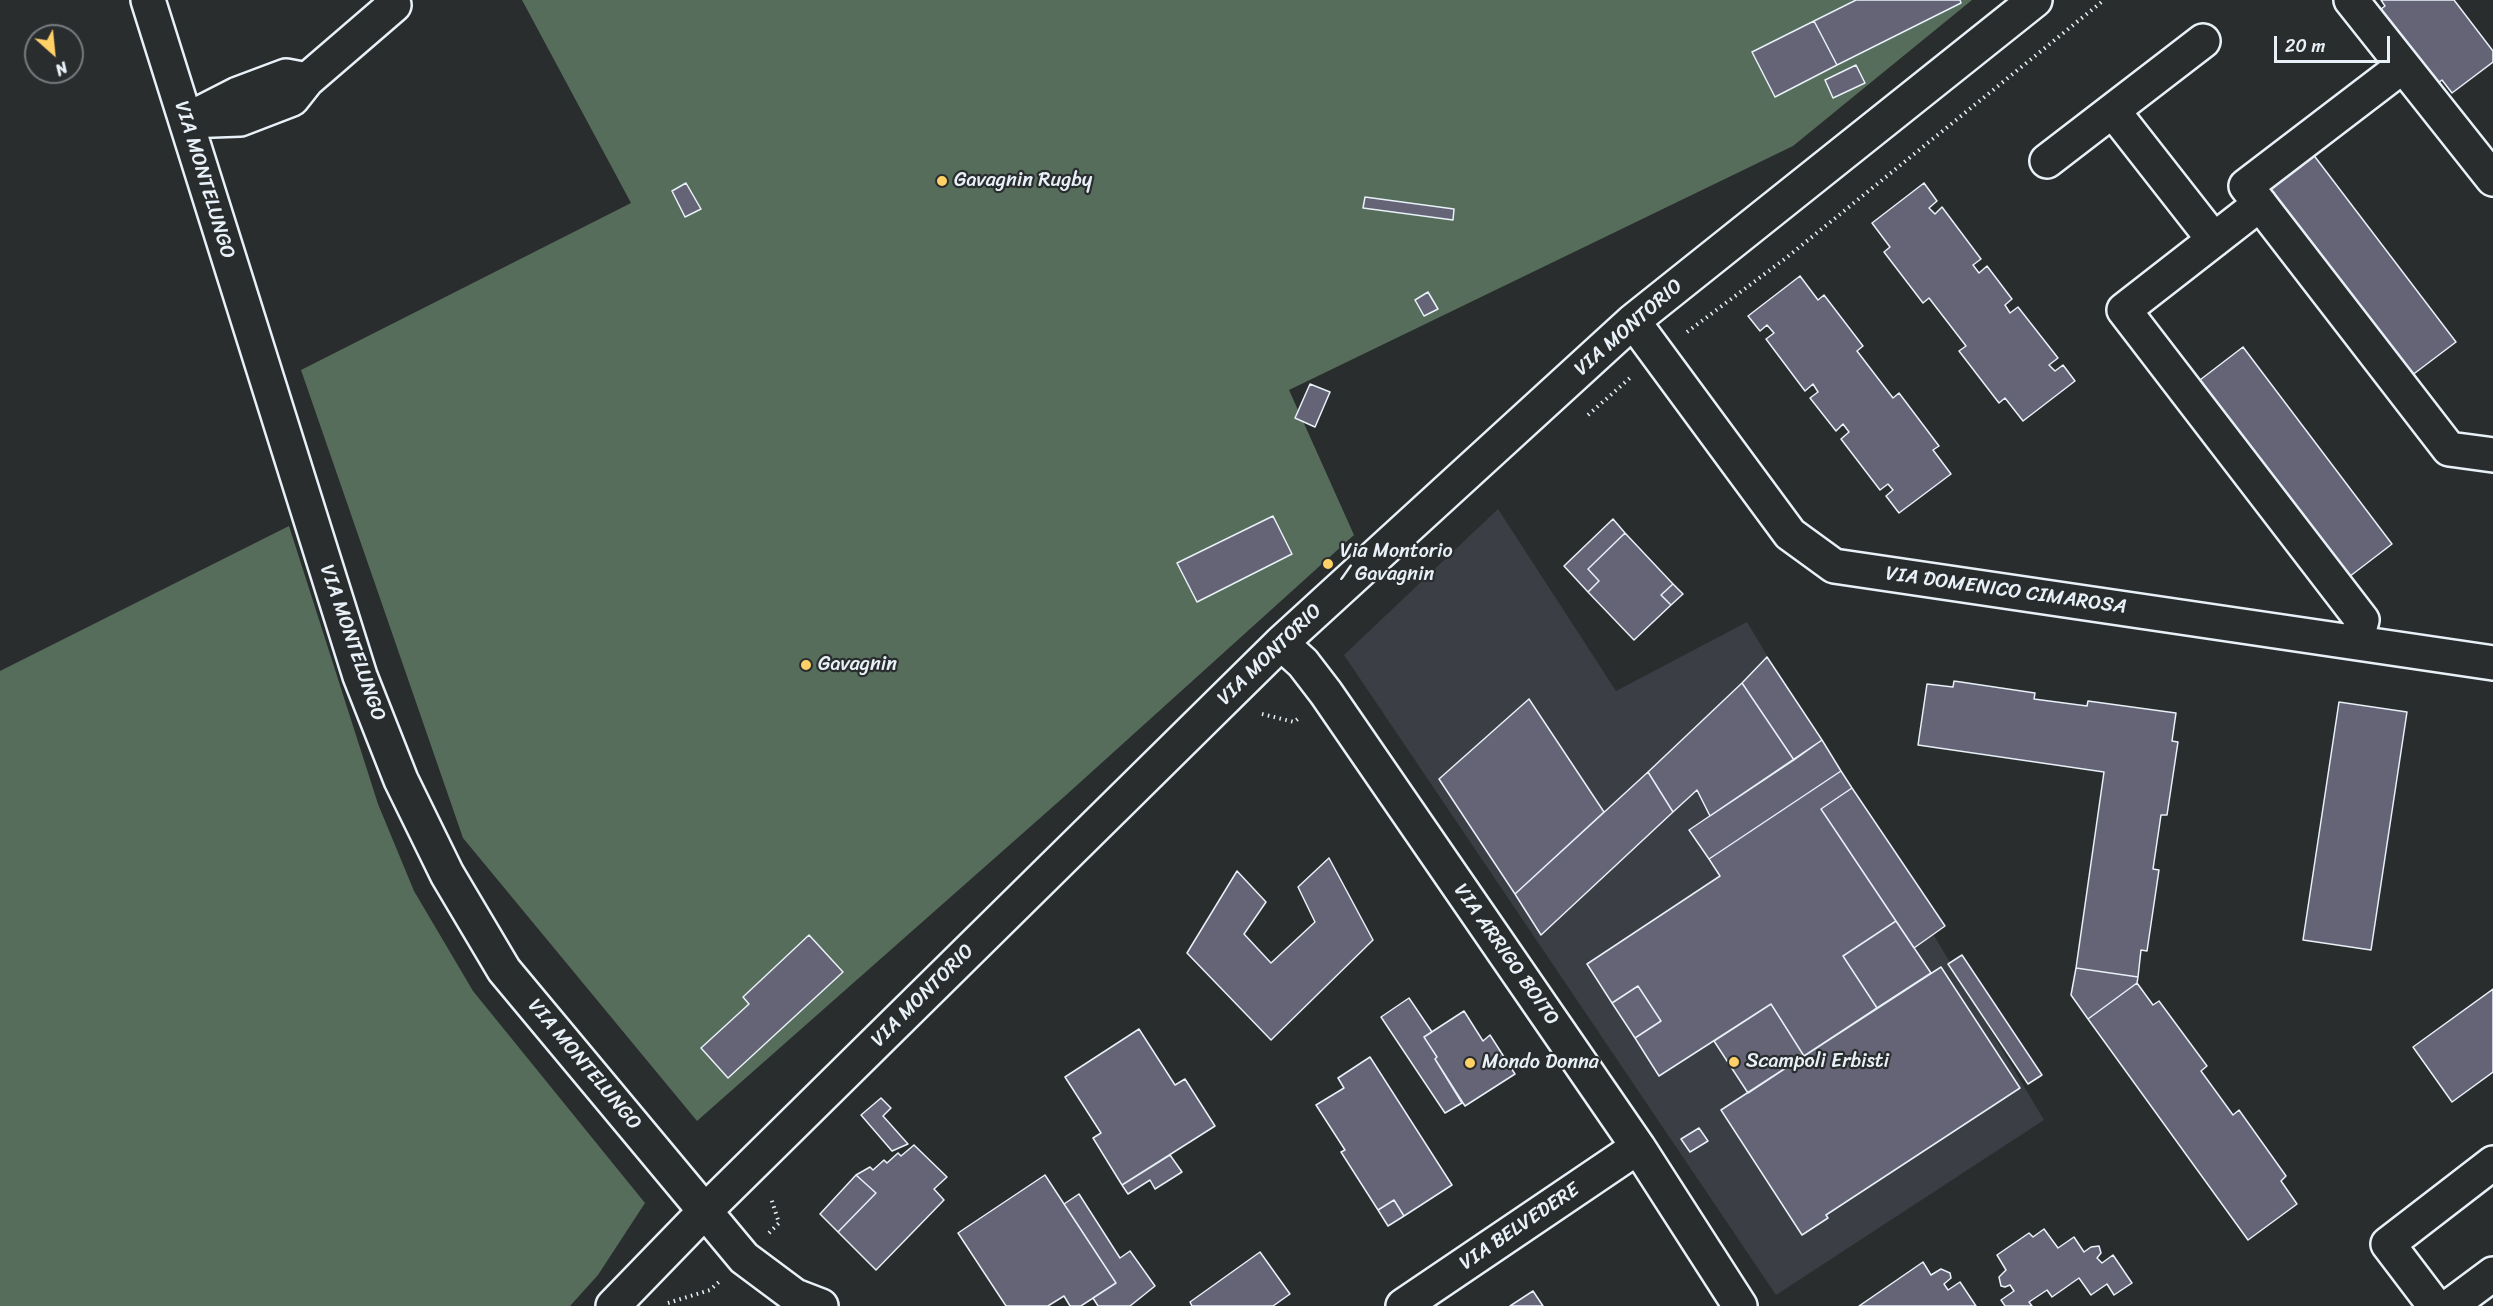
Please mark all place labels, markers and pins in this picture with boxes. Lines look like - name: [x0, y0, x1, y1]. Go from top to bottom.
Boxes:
- place label: Gavagnin Rugby: [954, 169, 1092, 193]
- marker: Gavagnin Rugby: [935, 174, 949, 188]
- place label: Via Montorio / Gavagnin: [1340, 540, 1453, 587]
- marker: Via Montorio / Gavagnin: [1321, 557, 1335, 571]
- place label: Gavagnin: [818, 653, 897, 677]
- marker: Gavagnin: [799, 658, 813, 672]
- place label: Scampoli Erbisti: [1746, 1050, 1889, 1074]
- place label: Mondo Donna: [1482, 1051, 1599, 1075]
- marker: Scampoli Erbisti: [1727, 1055, 1741, 1069]
- marker: Mondo Donna: [1463, 1056, 1477, 1070]

